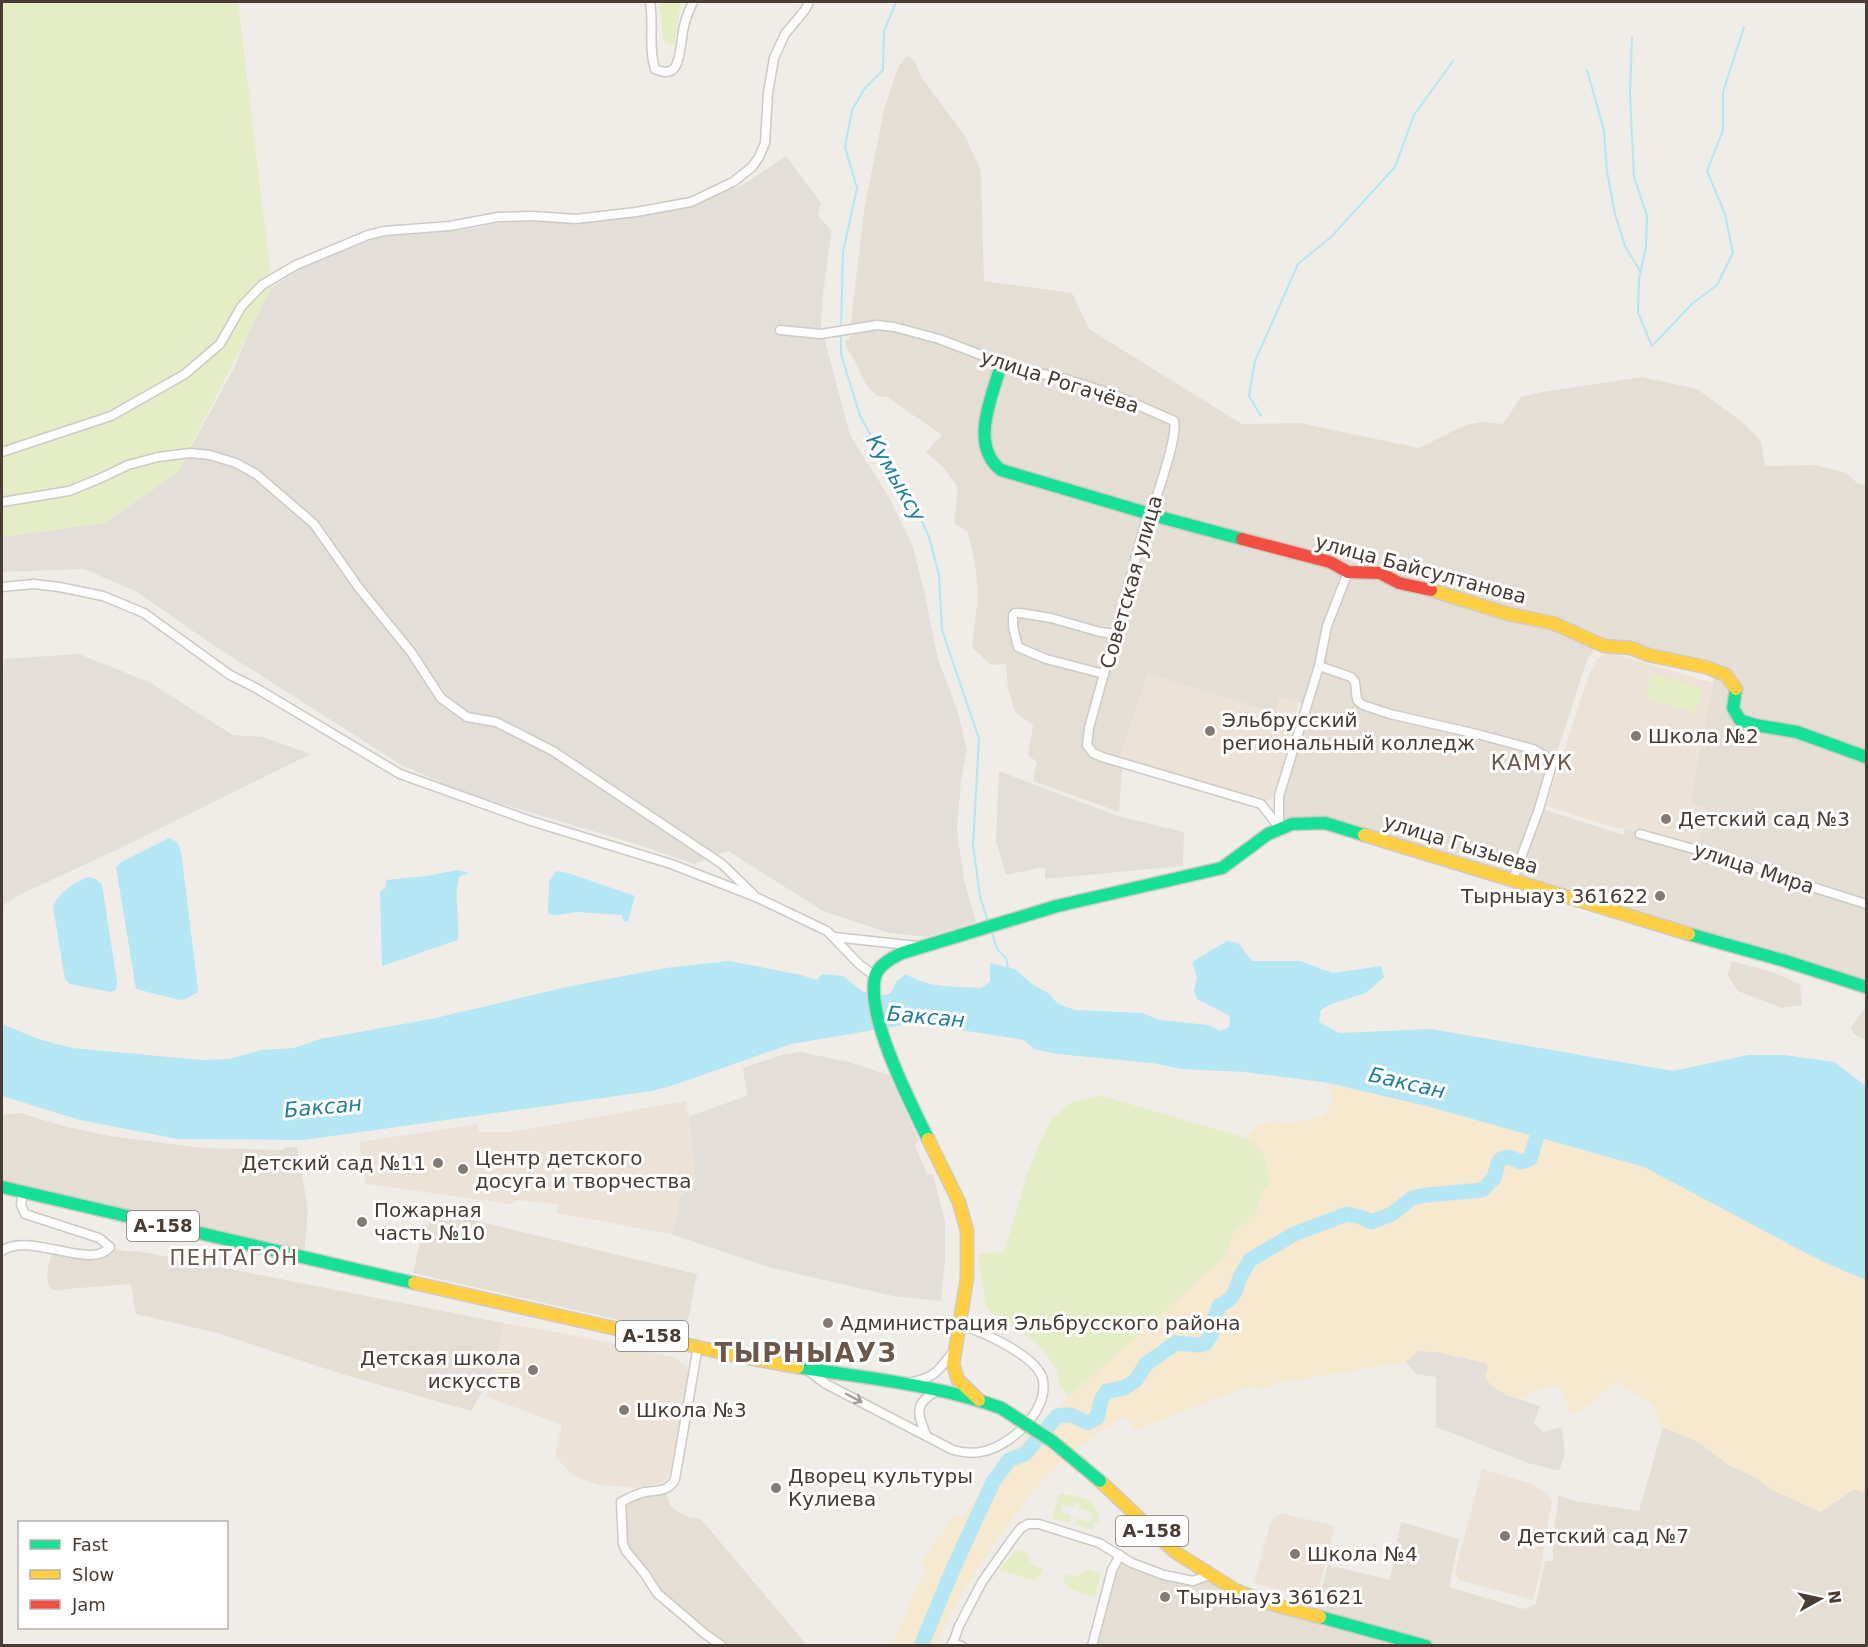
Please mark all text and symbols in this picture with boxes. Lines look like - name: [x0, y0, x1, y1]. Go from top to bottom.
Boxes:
- street label: улица Рогачёва: [978, 344, 1142, 418]
- water label: Кумыксу: [862, 430, 931, 526]
- street label: Советская улица: [1095, 493, 1167, 671]
- street label: улица Байсултанова: [1313, 529, 1529, 609]
- place label: Эльбрусский региональный колледж: [1222, 708, 1475, 755]
- marker: Эльбрусский региональный колледж: [1203, 724, 1217, 738]
- place label: Школа №2: [1648, 724, 1759, 748]
- marker: Школа №2: [1629, 729, 1643, 743]
- district label: КАМУК: [1491, 751, 1573, 775]
- place label: Детский сад №3: [1678, 807, 1850, 831]
- street label: улица Гызыева: [1381, 809, 1541, 879]
- marker: Детский сад №3: [1659, 812, 1673, 826]
- street label: улица Мира: [1691, 837, 1817, 899]
- place label: Тырныауз 361622: [1460, 884, 1648, 908]
- marker: Тырныауз 361622: [1653, 889, 1667, 903]
- water label: Баксан: [886, 1002, 966, 1032]
- water label: Баксан: [1366, 1063, 1448, 1103]
- water label: Баксан: [283, 1092, 363, 1122]
- place label: Центр детского досуга и творчества: [475, 1146, 692, 1193]
- place label: Детский сад №11: [241, 1151, 426, 1175]
- marker: Детский сад №11: [431, 1156, 445, 1170]
- marker: Центр детского досуга и творчества: [456, 1162, 470, 1176]
- place label: Пожарная часть №10: [374, 1198, 485, 1245]
- road number: А-158: [127, 1211, 199, 1241]
- marker: Пожарная часть №10: [355, 1215, 369, 1229]
- district label: ПЕНТАГОН: [169, 1246, 299, 1270]
- place label: Администрация Эльбрусского района: [840, 1311, 1241, 1335]
- marker: Администрация Эльбрусского района: [821, 1316, 835, 1330]
- road number: А-158: [616, 1321, 688, 1351]
- district label: ТЫРНЫАУЗ: [714, 1338, 898, 1368]
- place label: Детская школа искусств: [360, 1346, 521, 1393]
- marker: Детская школа искусств: [526, 1363, 540, 1377]
- one-way arrow: [845, 1392, 862, 1404]
- place label: Школа №3: [636, 1398, 747, 1422]
- marker: Школа №3: [617, 1403, 631, 1417]
- place label: Дворец культуры Кулиева: [788, 1464, 973, 1511]
- marker: Дворец культуры Кулиева: [769, 1481, 783, 1495]
- road number: А-158: [1116, 1516, 1188, 1546]
- legend: [18, 1521, 228, 1629]
- place label: Детский сад №7: [1517, 1524, 1689, 1548]
- marker: Детский сад №7: [1498, 1529, 1512, 1543]
- text: Fast: [72, 1534, 108, 1555]
- place label: Школа №4: [1307, 1542, 1418, 1566]
- marker: Школа №4: [1288, 1547, 1302, 1561]
- text: Slow: [72, 1564, 114, 1585]
- north arrow: [1790, 1569, 1850, 1629]
- place label: Тырныауз 361621: [1176, 1585, 1364, 1609]
- text: N: [1824, 1589, 1845, 1605]
- marker: Тырныауз 361621: [1158, 1590, 1172, 1604]
- text: Jam: [71, 1594, 106, 1615]

